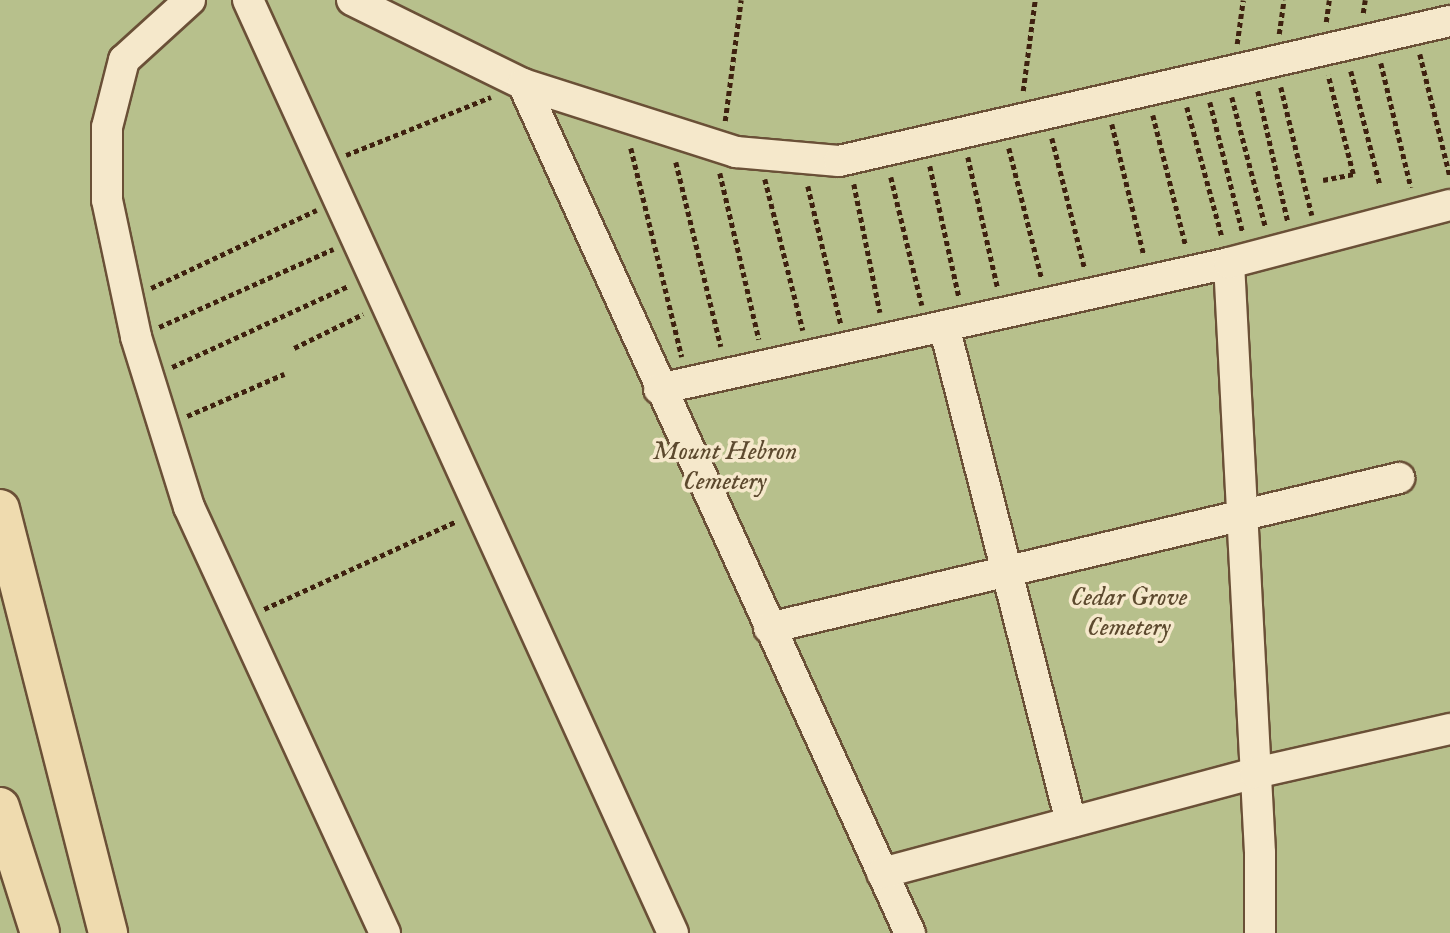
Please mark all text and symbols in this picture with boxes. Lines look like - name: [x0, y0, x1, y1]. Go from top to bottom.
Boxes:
- park label: Mount Hebron Cemetery: [653, 436, 797, 498]
- park label: Cedar Grove Cemetery: [1071, 582, 1187, 644]

